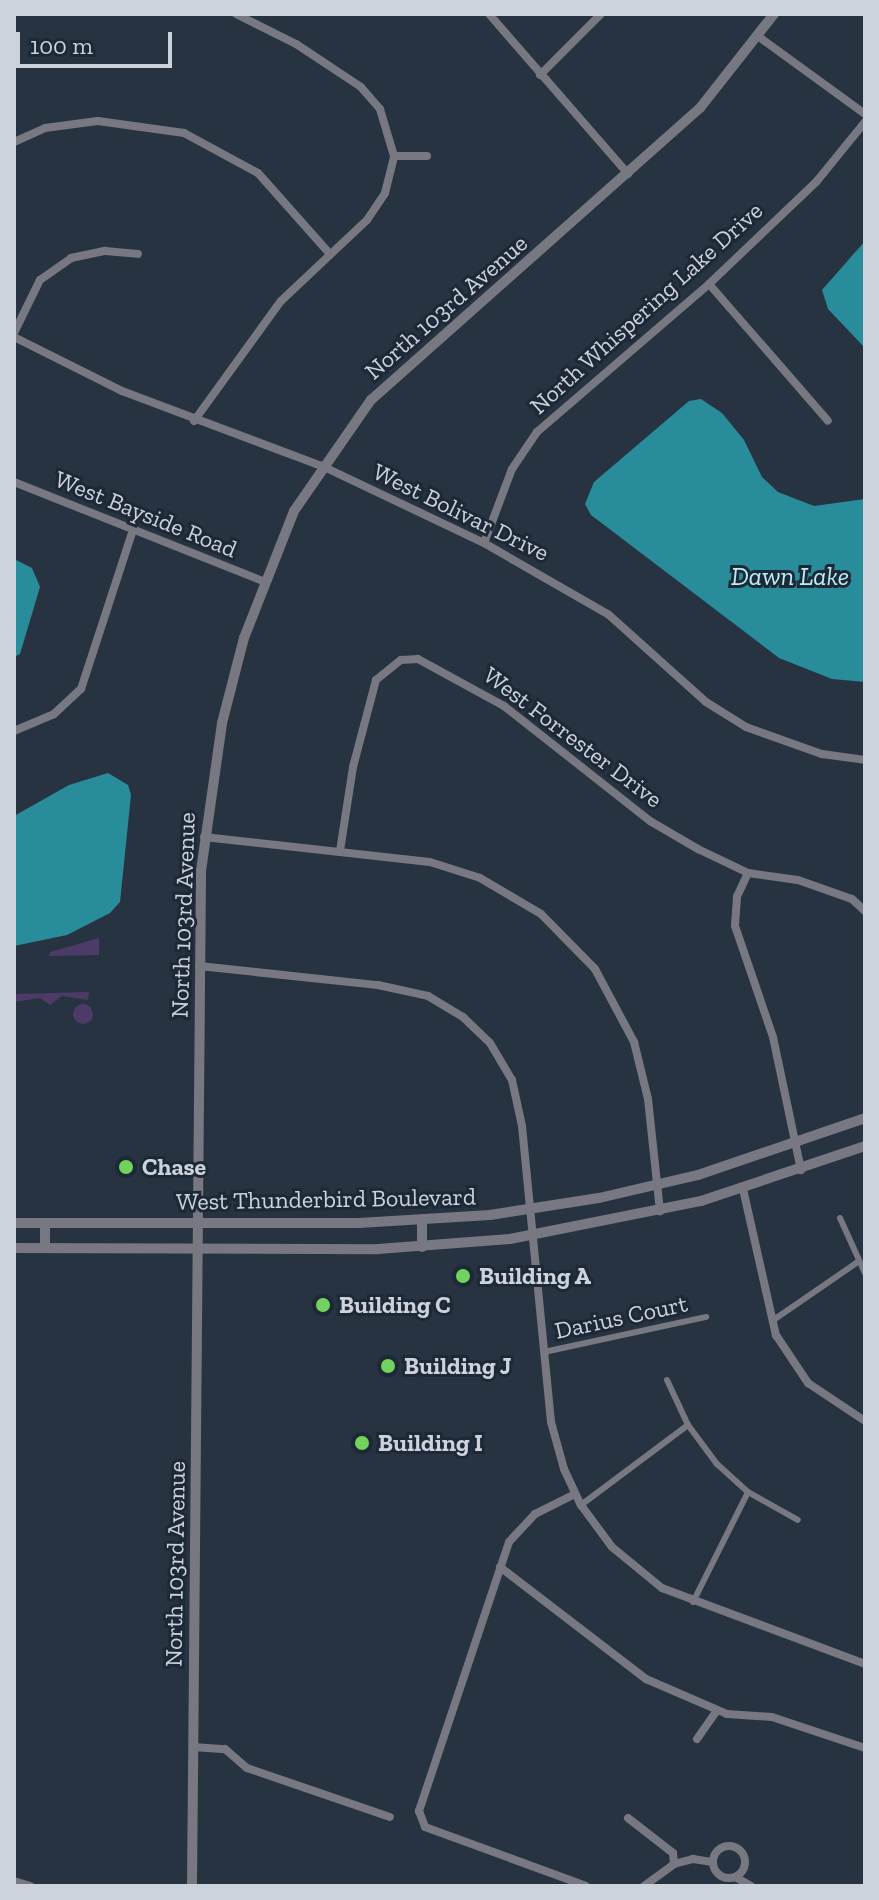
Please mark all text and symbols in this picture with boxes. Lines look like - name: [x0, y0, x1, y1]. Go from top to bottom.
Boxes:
- scale bar: [20, 16, 176, 66]
- text: 100 m: [30, 31, 93, 60]
- street label: North Whispering Lake Drive: [523, 196, 769, 420]
- street label: North 103rd Avenue: [358, 228, 534, 386]
- street label: West Bolivar Drive: [368, 457, 554, 567]
- street label: West Bayside Road: [51, 464, 241, 564]
- water label: Dawn Lake: [731, 561, 849, 593]
- street label: West Forrester Drive: [478, 660, 668, 814]
- street label: North 103rd Avenue: [165, 811, 201, 1019]
- place label: Chase: [142, 1153, 206, 1181]
- marker: Chase: [117, 1158, 135, 1176]
- street label: West Thunderbird Boulevard: [176, 1182, 476, 1216]
- place label: Building A: [479, 1262, 592, 1290]
- marker: Building A: [454, 1267, 472, 1285]
- street label: Darius Court: [552, 1289, 690, 1345]
- place label: Building C: [339, 1291, 451, 1319]
- marker: Building C: [314, 1296, 332, 1314]
- place label: Building J: [404, 1352, 512, 1380]
- marker: Building J: [379, 1357, 397, 1375]
- place label: Building I: [378, 1429, 483, 1457]
- marker: Building I: [353, 1434, 371, 1452]
- street label: North 103rd Avenue: [159, 1460, 191, 1668]

